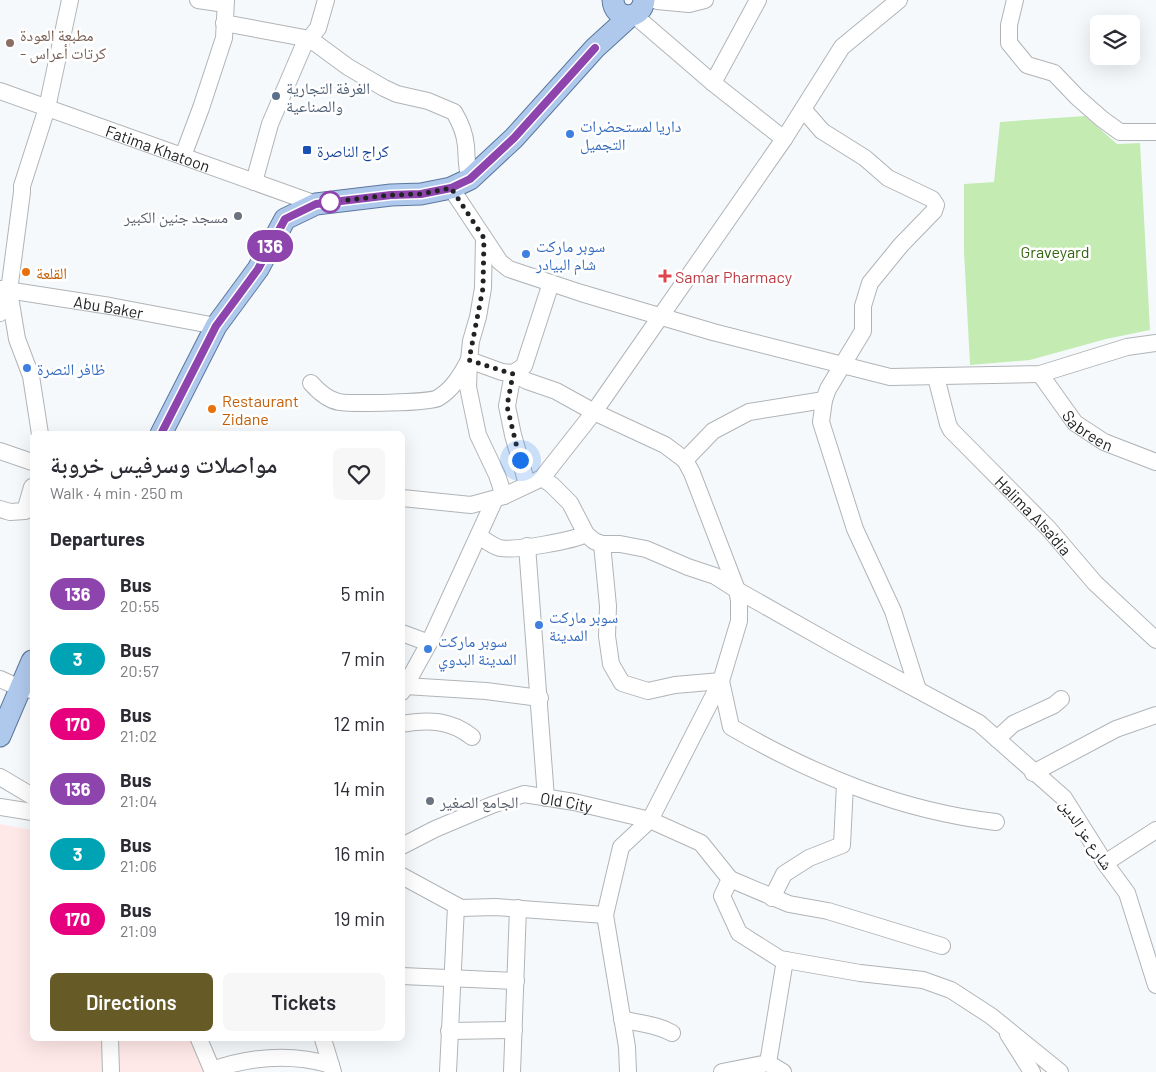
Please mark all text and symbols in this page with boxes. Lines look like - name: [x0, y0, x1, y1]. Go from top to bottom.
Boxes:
- map controls: [1090, 15, 1140, 65]
- button: layers: [1090, 15, 1140, 65]
- place label: مطبعة العودة - كرتات أعراس: [20, 25, 106, 64]
- marker: مطبعة العودة - كرتات أعراس: [4, 37, 16, 49]
- place label: الغرفة التجارية والصناعية: [286, 78, 370, 116]
- marker: الغرفة التجارية والصناعية: [270, 90, 282, 102]
- place label: داريا لمستحضرات التجميل: [580, 116, 681, 155]
- street label: Fatima Khatoon: [103, 120, 213, 175]
- marker: داريا لمستحضرات التجميل: [564, 128, 576, 140]
- place label: كراج الناصرة: [317, 141, 389, 162]
- marker: كراج الناصرة: [301, 144, 313, 156]
- unlabelled marker: [319, 191, 341, 213]
- place label: مسجد جنين الكبير: [123, 207, 228, 228]
- marker: مسجد جنين الكبير: [232, 210, 244, 222]
- line badge: 136: [241, 230, 299, 262]
- text: 136: [257, 235, 283, 257]
- place label: سوبر ماركت شام البيادر: [535, 236, 605, 275]
- park label: Graveyard: [1020, 242, 1090, 261]
- marker: سوبر ماركت شام البيادر: [520, 248, 532, 260]
- place label: القلعة: [36, 263, 67, 282]
- marker: القلعة: [20, 266, 32, 278]
- place label: Samar Pharmacy: [675, 267, 793, 286]
- marker: Samar Pharmacy: [659, 270, 671, 282]
- street label: Abu Baker: [72, 291, 145, 322]
- place label: ظافر النصرة: [37, 359, 105, 379]
- marker: ظافر النصرة: [21, 362, 33, 374]
- place label: Restaurant Zidane: [222, 391, 299, 428]
- marker: Restaurant Zidane: [206, 403, 218, 415]
- street label: Sabreen: [1059, 406, 1116, 454]
- button: heart: [333, 448, 385, 500]
- your location: [508, 448, 533, 473]
- text: مواصلات وسرفيس خروبة: [50, 449, 278, 478]
- street label: Halima Alsa'dia: [992, 471, 1076, 559]
- text: Walk · 4 min · 250 m: [50, 483, 183, 502]
- text: Departures: [50, 527, 145, 550]
- text: Bus: [120, 573, 152, 596]
- text: 5 min: [341, 582, 385, 605]
- text: 136: [65, 583, 90, 605]
- text: 20:55: [120, 596, 160, 615]
- place label: سوبر ماركت المدينة: [549, 607, 618, 644]
- marker: سوبر ماركت المدينة: [533, 619, 545, 631]
- place label: سوبر ماركت المدينة البدوي: [438, 631, 517, 672]
- text: Bus: [120, 638, 152, 661]
- marker: سوبر ماركت المدينة البدوي: [422, 643, 434, 655]
- text: 7 min: [341, 647, 385, 670]
- text: 3: [73, 648, 82, 670]
- text: 20:57: [120, 661, 159, 680]
- text: Bus: [120, 703, 152, 726]
- text: 12 min: [334, 712, 385, 735]
- text: 170: [65, 713, 90, 735]
- text: 21:02: [120, 726, 157, 745]
- text: Bus: [120, 768, 152, 791]
- text: 14 min: [333, 777, 385, 800]
- text: 136: [65, 778, 90, 800]
- street label: Old City: [539, 787, 595, 816]
- text: 21:04: [120, 791, 157, 810]
- place label: الجامع الصغير: [439, 792, 519, 813]
- marker: الجامع الصغير: [424, 795, 436, 807]
- street label: شارع عز الدين: [1055, 795, 1118, 874]
- text: Bus: [120, 833, 152, 856]
- text: 16 min: [334, 842, 385, 865]
- text: 3: [73, 843, 82, 865]
- text: 21:06: [120, 856, 157, 875]
- text: Bus: [120, 898, 152, 921]
- text: 19 min: [334, 907, 385, 930]
- text: 170: [65, 908, 90, 930]
- text: 21:09: [120, 921, 157, 940]
- button: Directions: [50, 973, 213, 1031]
- button: Tickets: [223, 973, 385, 1031]

